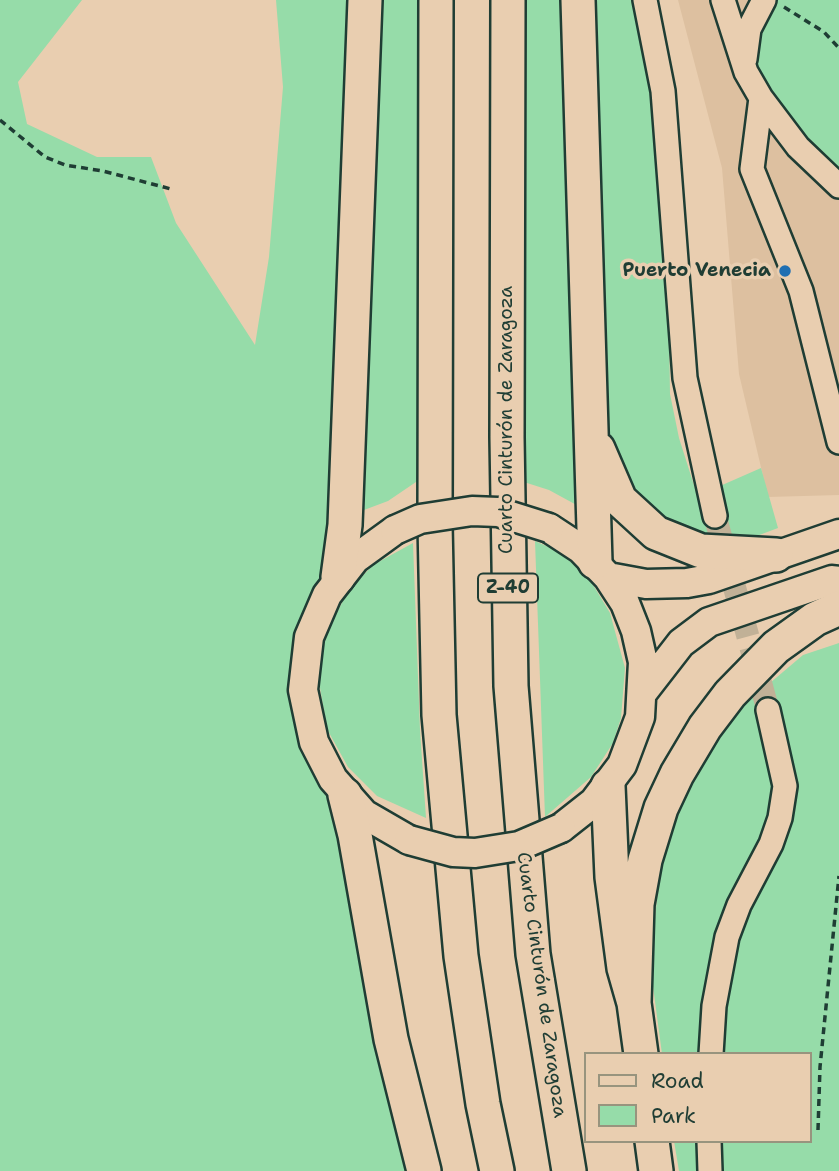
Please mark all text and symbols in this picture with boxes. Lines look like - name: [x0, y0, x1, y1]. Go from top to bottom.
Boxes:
- place label: Puerto Venecia: [622, 260, 771, 282]
- marker: Puerto Venecia: [777, 263, 793, 279]
- street label: Cuarto Cinturón de Zaragoza: [496, 286, 518, 554]
- road number: Z-40: [478, 574, 538, 602]
- street label: Cuarto Cinturón de Zaragoza: [511, 851, 571, 1119]
- legend: [584, 1052, 811, 1143]
- text: Road: [651, 1067, 704, 1095]
- text: Park: [651, 1102, 696, 1130]

